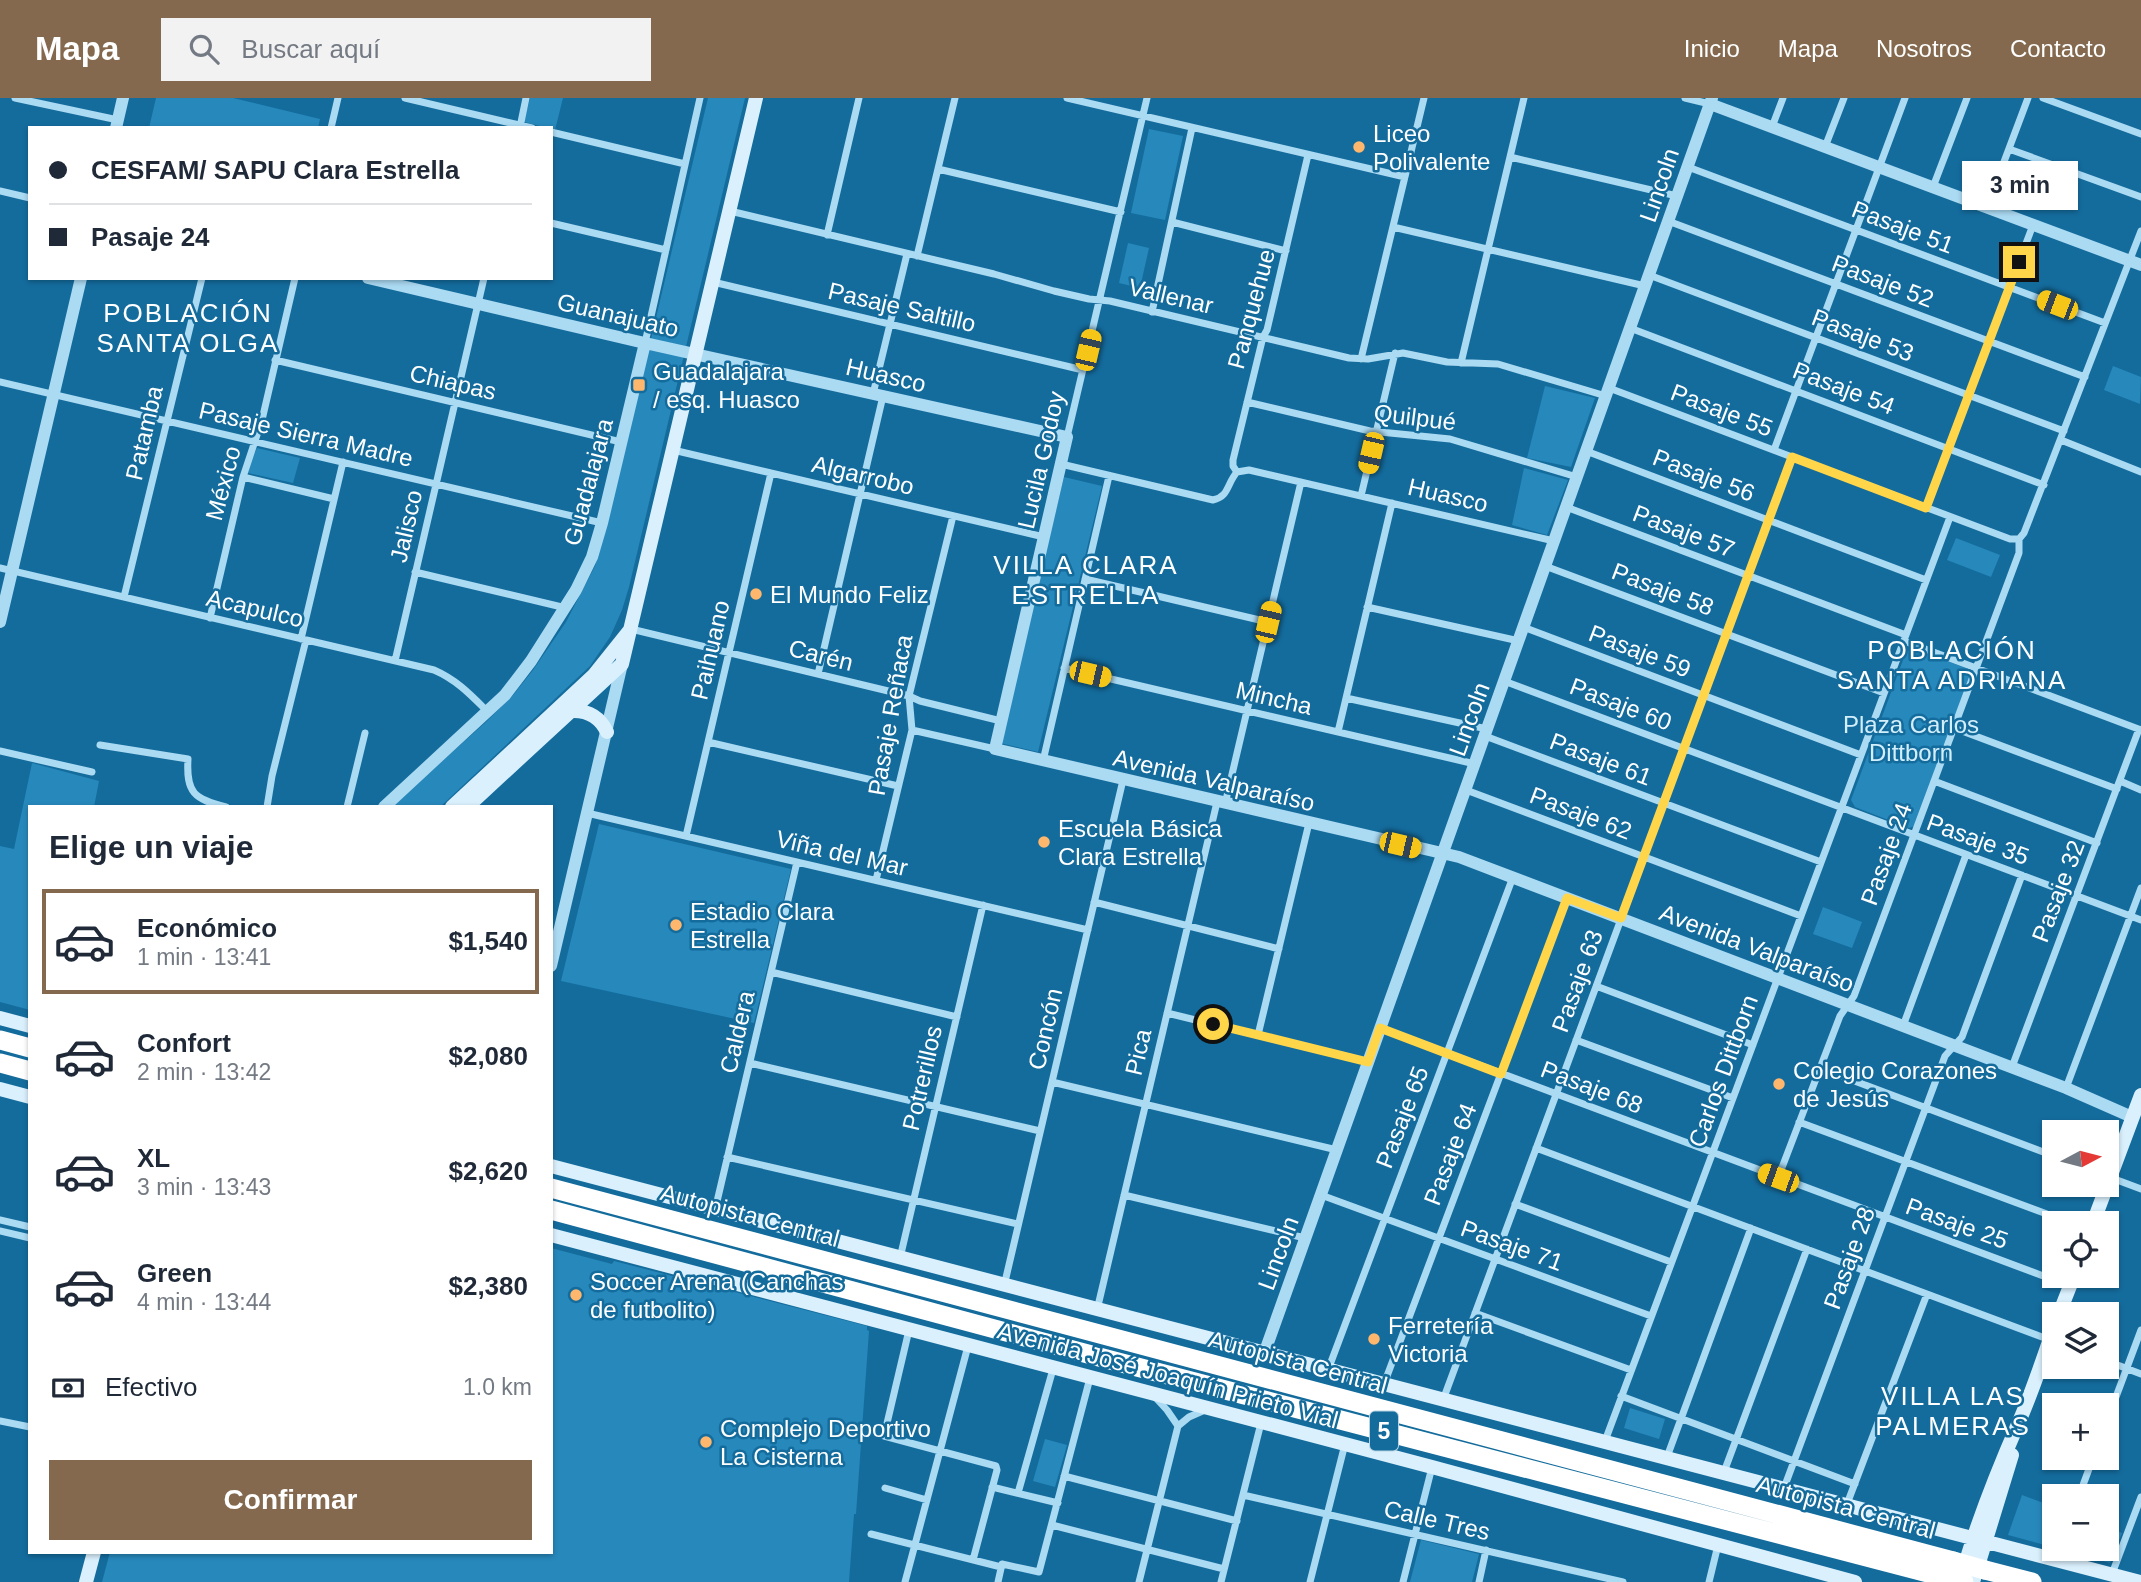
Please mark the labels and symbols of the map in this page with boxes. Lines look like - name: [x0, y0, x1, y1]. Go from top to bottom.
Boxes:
- place label: Liceo Polivalente: [1373, 120, 1490, 175]
- marker: Liceo Polivalente: [1351, 139, 1367, 155]
- street label: Lincoln: [1634, 145, 1684, 225]
- callout: 3 min: [1961, 160, 2077, 209]
- street label: Pasaje 51: [1848, 195, 1958, 259]
- street label: Panquehue: [1222, 246, 1280, 372]
- route end: [2003, 246, 2035, 278]
- street label: Pasaje 52: [1828, 249, 1938, 313]
- street label: Vallenar: [1126, 273, 1216, 319]
- street label: Pasaje Saltillo: [826, 277, 978, 337]
- street label: Guanajuato: [554, 288, 682, 342]
- car: [2034, 288, 2081, 322]
- district label: POBLACIÓN SANTA OLGA: [97, 298, 279, 358]
- street label: Pasaje 53: [1808, 303, 1918, 367]
- car: [1074, 327, 1103, 373]
- street label: Huasco: [843, 353, 929, 397]
- street label: Pasaje 54: [1789, 356, 1899, 420]
- place label: Guadalajara / esq. Huasco: [653, 358, 800, 413]
- street label: Chiapas: [407, 359, 499, 405]
- marker: Guadalajara / esq. Huasco: [631, 377, 647, 393]
- street label: Pasaje 55: [1667, 378, 1777, 442]
- street label: Patamba: [120, 383, 168, 483]
- street label: Lucila Godoy: [1012, 389, 1070, 531]
- street label: Pasaje Sierra Madre: [196, 396, 416, 472]
- street label: Quilpué: [1372, 399, 1458, 435]
- street label: Guadalajara: [558, 415, 618, 549]
- car: [1357, 430, 1386, 476]
- street label: México: [200, 443, 246, 523]
- street label: Pasaje 56: [1649, 443, 1759, 507]
- street label: Algarrobo: [809, 450, 917, 500]
- street label: Huasco: [1405, 473, 1491, 517]
- street label: Jalisco: [385, 487, 427, 565]
- street label: Pasaje 57: [1629, 499, 1739, 563]
- district label: VILLA CLARA ESTRELLA: [993, 550, 1179, 610]
- street label: Pasaje 58: [1608, 557, 1718, 621]
- place label: El Mundo Feliz: [770, 581, 929, 608]
- street label: Acapulco: [204, 584, 306, 632]
- marker: El Mundo Feliz: [748, 586, 764, 602]
- street label: Paihuano: [685, 598, 735, 702]
- car: [1254, 599, 1283, 645]
- street label: Pasaje 59: [1585, 619, 1695, 683]
- street label: Pasaje Reñaca: [863, 632, 918, 797]
- street label: Carén: [786, 634, 856, 676]
- district label: POBLACIÓN SANTA ADRIANA: [1837, 635, 2067, 695]
- car: [1068, 659, 1113, 689]
- street label: Pasaje 60: [1566, 672, 1676, 736]
- street label: Mincha: [1233, 676, 1315, 720]
- street label: Lincoln: [1443, 679, 1495, 759]
- park label: Plaza Carlos Dittborn: [1843, 711, 1979, 766]
- street label: Pasaje 61: [1546, 727, 1656, 791]
- street label: Avenida Valparaíso: [1111, 744, 1317, 816]
- street label: Pasaje 62: [1526, 781, 1636, 845]
- street label: Pasaje 24: [1855, 799, 1917, 909]
- street label: Pasaje 35: [1923, 808, 2033, 870]
- place label: Escuela Básica Clara Estrella: [1058, 815, 1223, 870]
- street label: Viña del Mar: [774, 825, 910, 881]
- car: [1378, 830, 1423, 860]
- marker: Escuela Básica Clara Estrella: [1036, 834, 1052, 850]
- street label: Pasaje 32: [2026, 836, 2090, 946]
- place label: Estadio Clara Estrella: [690, 898, 835, 953]
- street label: Avenida Valparaíso: [1656, 898, 1858, 998]
- marker: Estadio Clara Estrella: [668, 917, 684, 933]
- street label: Pasaje 63: [1546, 926, 1608, 1036]
- street label: Concón: [1023, 986, 1067, 1072]
- street label: Caldera: [714, 987, 760, 1076]
- street label: Carlos Dittborn: [1683, 991, 1763, 1151]
- route start: [1197, 1008, 1229, 1040]
- street label: Potrerillos: [897, 1023, 947, 1133]
- street label: Pica: [1120, 1026, 1157, 1078]
- street label: Pasaje 68: [1537, 1055, 1647, 1119]
- place label: Colegio Corazones de Jesús: [1793, 1057, 1997, 1112]
- street label: Pasaje 65: [1370, 1062, 1434, 1172]
- marker: Colegio Corazones de Jesús: [1771, 1076, 1787, 1092]
- street label: Pasaje 64: [1418, 1099, 1482, 1209]
- north arrow: [2042, 1120, 2119, 1197]
- car: [1755, 1161, 1802, 1195]
- street label: Autopista Central: [658, 1178, 842, 1252]
- street label: Pasaje 25: [1902, 1192, 2012, 1254]
- street label: Pasaje 28: [1818, 1203, 1880, 1313]
- street label: Lincoln: [1252, 1213, 1304, 1293]
- street label: Pasaje 71: [1457, 1214, 1567, 1276]
- place label: Soccer Arena (Canchas de futbolito): [590, 1268, 843, 1323]
- marker: Soccer Arena (Canchas de futbolito): [568, 1287, 584, 1303]
- place label: Ferretería Victoria: [1388, 1312, 1494, 1367]
- street label: Avenida José Joaquín Prieto Vial: [995, 1316, 1341, 1434]
- street label: Autopista Central: [1206, 1325, 1390, 1399]
- marker: Ferretería Victoria: [1366, 1331, 1382, 1347]
- district label: VILLA LAS PALMERAS: [1875, 1381, 2031, 1441]
- road number: 5: [1370, 1412, 1398, 1450]
- place label: Complejo Deportivo La Cisterna: [720, 1415, 931, 1470]
- marker: Complejo Deportivo La Cisterna: [698, 1434, 714, 1450]
- street label: Autopista Central: [1754, 1470, 1938, 1544]
- street label: Calle Tres: [1381, 1495, 1493, 1545]

